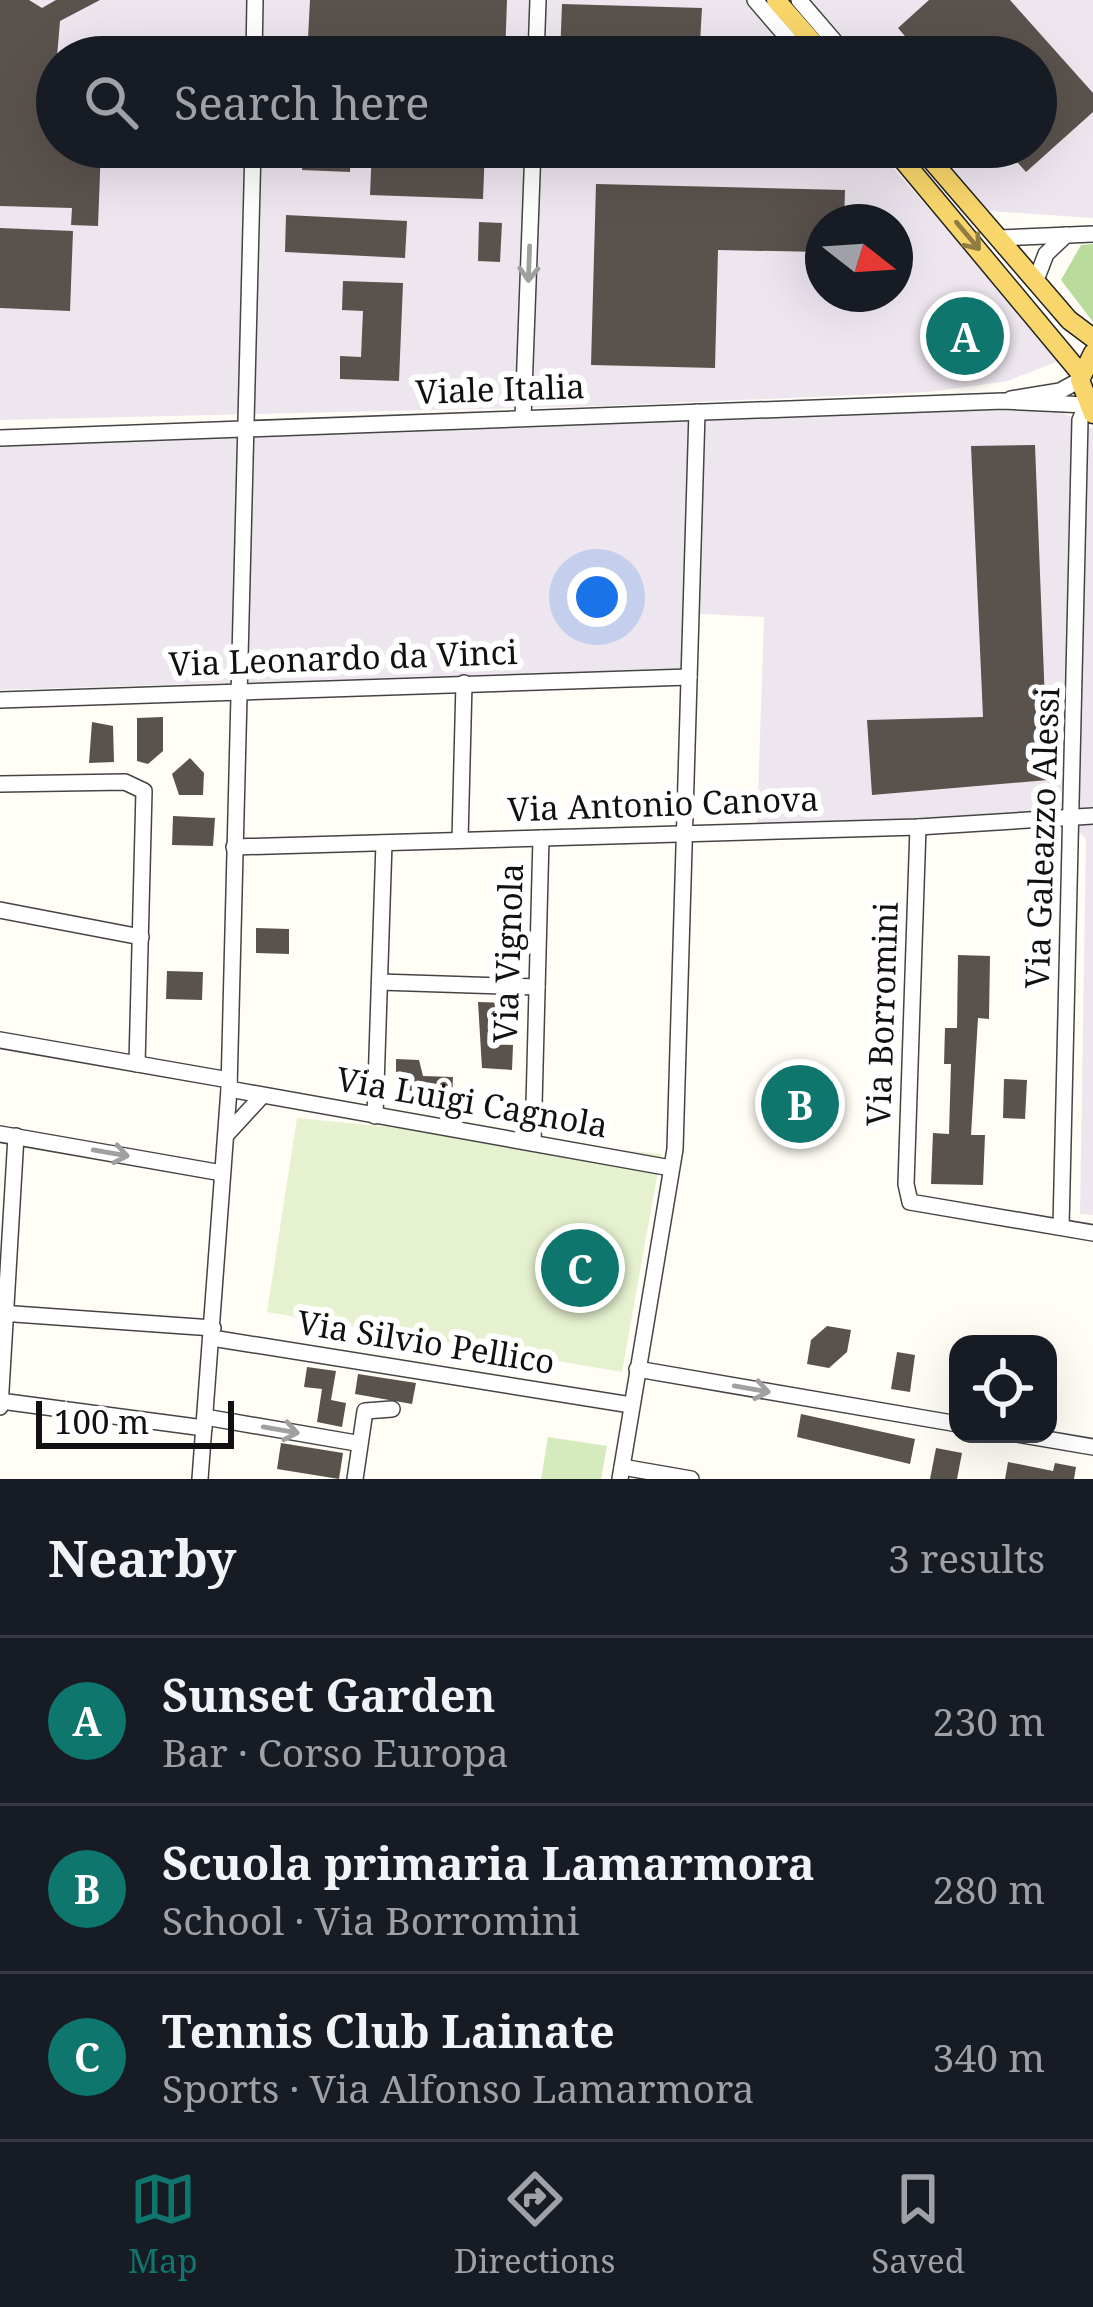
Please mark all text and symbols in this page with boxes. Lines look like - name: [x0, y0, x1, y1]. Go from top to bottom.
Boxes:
- search box: [36, 36, 1057, 168]
- icon: search: [78, 69, 144, 135]
- text: Search here: [174, 72, 429, 133]
- north arrow: [805, 204, 913, 312]
- one-way arrow: [953, 220, 981, 251]
- one-way arrow: [517, 244, 540, 283]
- pin: A: [926, 291, 1004, 381]
- street label: Viale Italia: [414, 363, 585, 414]
- your location: [567, 567, 627, 627]
- street label: Via Leonardo da Vinci: [168, 629, 519, 686]
- street label: Via Galeazzo Alessi: [1014, 686, 1069, 989]
- street label: Via Antonio Canova: [507, 776, 819, 831]
- street label: Via Vignola: [482, 862, 533, 1044]
- street label: Via Borromini: [855, 901, 908, 1127]
- street label: Via Luigi Cagnola: [333, 1055, 611, 1148]
- pin: B: [761, 1059, 839, 1149]
- one-way arrow: [91, 1143, 130, 1165]
- pin: C: [541, 1223, 619, 1313]
- street label: Via Silvio Pellico: [294, 1299, 558, 1384]
- map controls: [949, 1335, 1057, 1443]
- button: locate: [949, 1335, 1057, 1443]
- one-way arrow: [732, 1379, 771, 1402]
- scale bar: [36, 1395, 234, 1448]
- text: 100 m: [54, 1399, 149, 1444]
- one-way arrow: [260, 1420, 299, 1443]
- text: Nearby: [48, 1522, 236, 1592]
- text: 3 results: [888, 1531, 1045, 1584]
- text: Sunset Garden: [162, 1664, 496, 1725]
- text: A: [72, 1694, 102, 1747]
- text: 230 m: [933, 1694, 1045, 1747]
- text: Bar · Corso Europa: [162, 1725, 509, 1778]
- text: Scuola primaria Lamarmora: [162, 1832, 815, 1893]
- text: B: [74, 1862, 100, 1915]
- text: 280 m: [933, 1862, 1045, 1915]
- text: School · Via Borromini: [162, 1893, 579, 1946]
- text: Tennis Club Lainate: [162, 2000, 615, 2061]
- text: C: [74, 2030, 100, 2083]
- text: 340 m: [933, 2030, 1045, 2083]
- text: Sports · Via Alfonso Lamarmora: [162, 2061, 755, 2114]
- tab: Map: [128, 2166, 198, 2283]
- tab: Directions: [454, 2166, 615, 2283]
- tab: Saved: [871, 2166, 965, 2283]

